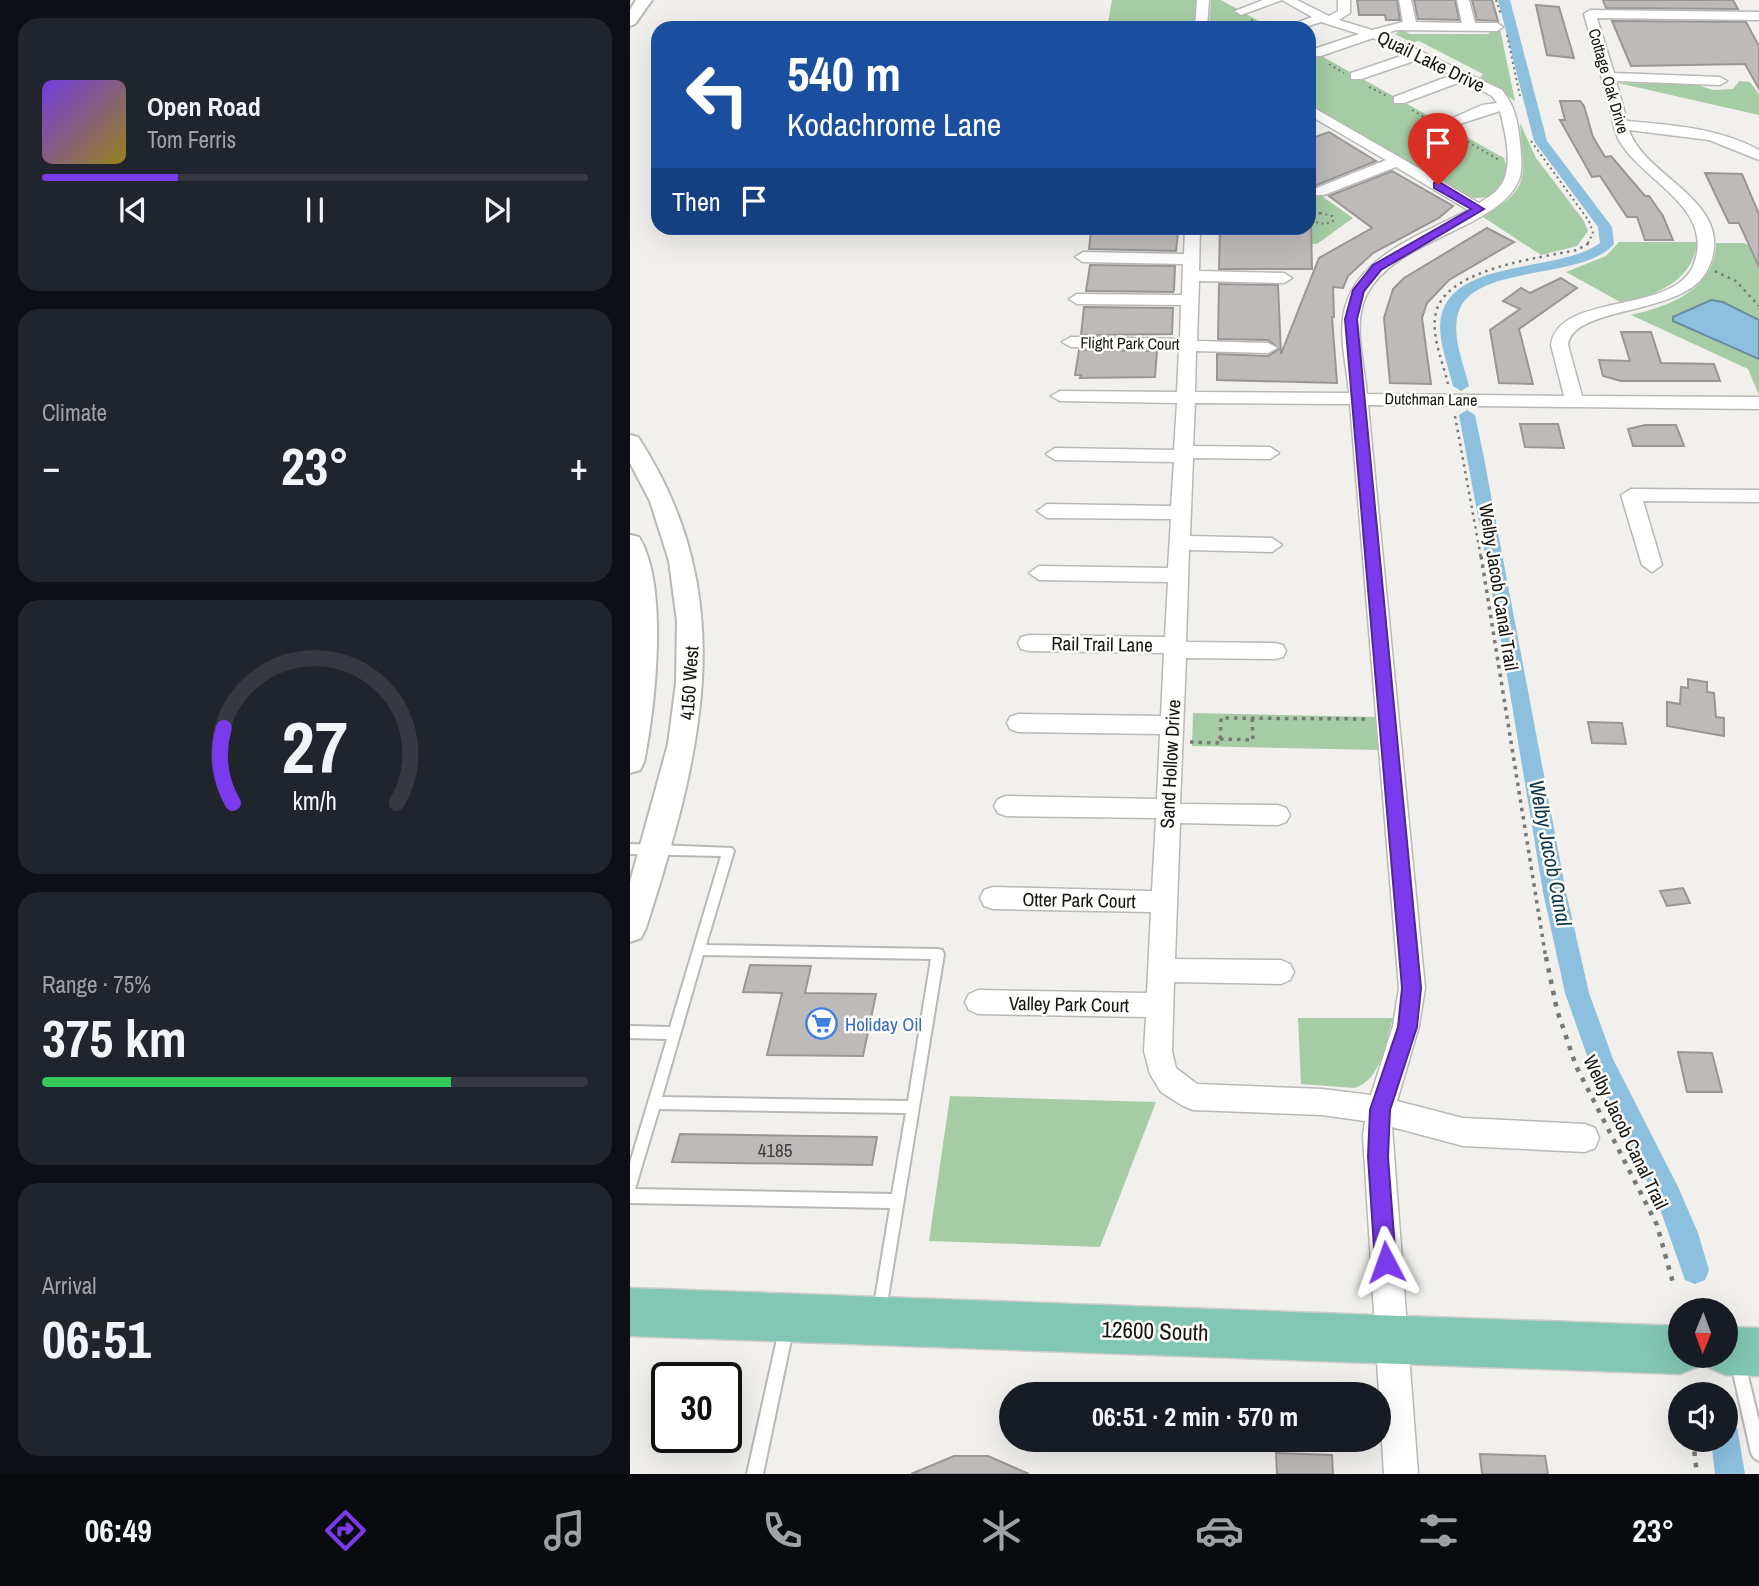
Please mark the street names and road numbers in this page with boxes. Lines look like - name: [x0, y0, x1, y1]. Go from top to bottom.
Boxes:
- street label: Quail Lake Drive: [1373, 24, 1489, 98]
- street label: Cottage Oak Drive: [1583, 26, 1635, 136]
- street label: Flight Park Court: [1080, 331, 1180, 355]
- street label: Dutchman Lane: [1385, 387, 1477, 411]
- street label: Welby Jacob Canal Trail: [1473, 502, 1525, 672]
- street label: Rail Trail Lane: [1051, 630, 1153, 658]
- street label: 4150 West: [673, 644, 705, 721]
- street label: Sand Hollow Drive: [1154, 699, 1186, 829]
- street label: Otter Park Court: [1022, 886, 1137, 914]
- street label: Valley Park Court: [1009, 990, 1130, 1018]
- street label: Welby Jacob Canal Trail: [1577, 1051, 1675, 1213]
- street label: 12600 South: [1101, 1313, 1209, 1348]

